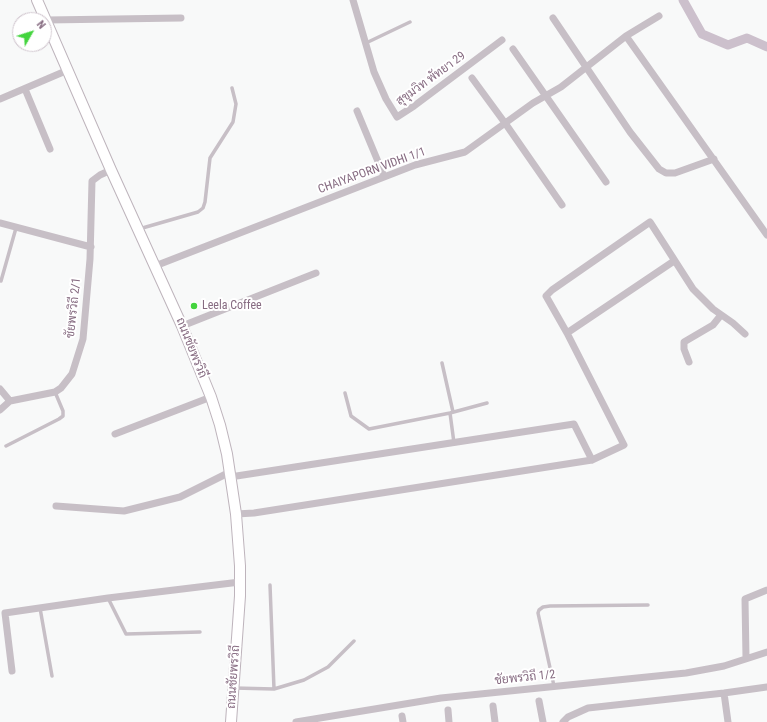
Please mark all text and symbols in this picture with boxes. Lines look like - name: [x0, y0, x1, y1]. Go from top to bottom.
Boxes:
- north arrow: [12, 12, 52, 52]
- text: N: [34, 18, 48, 31]
- street label: สุขุมวิท พัทยา 29: [394, 49, 468, 109]
- street label: CHAIYAPORN VIDHI 1/1: [316, 145, 428, 197]
- street label: ชัยพรวิถี 2/1: [64, 277, 84, 339]
- place label: Leela Coffee: [202, 299, 262, 313]
- marker: Leela Coffee: [189, 301, 199, 311]
- street label: ถนนชัยพรวิถี: [172, 316, 210, 380]
- street label: ถนนชัยพรวิถี: [225, 645, 243, 709]
- street label: ชัยพรวิถี 1/2: [494, 668, 556, 688]

